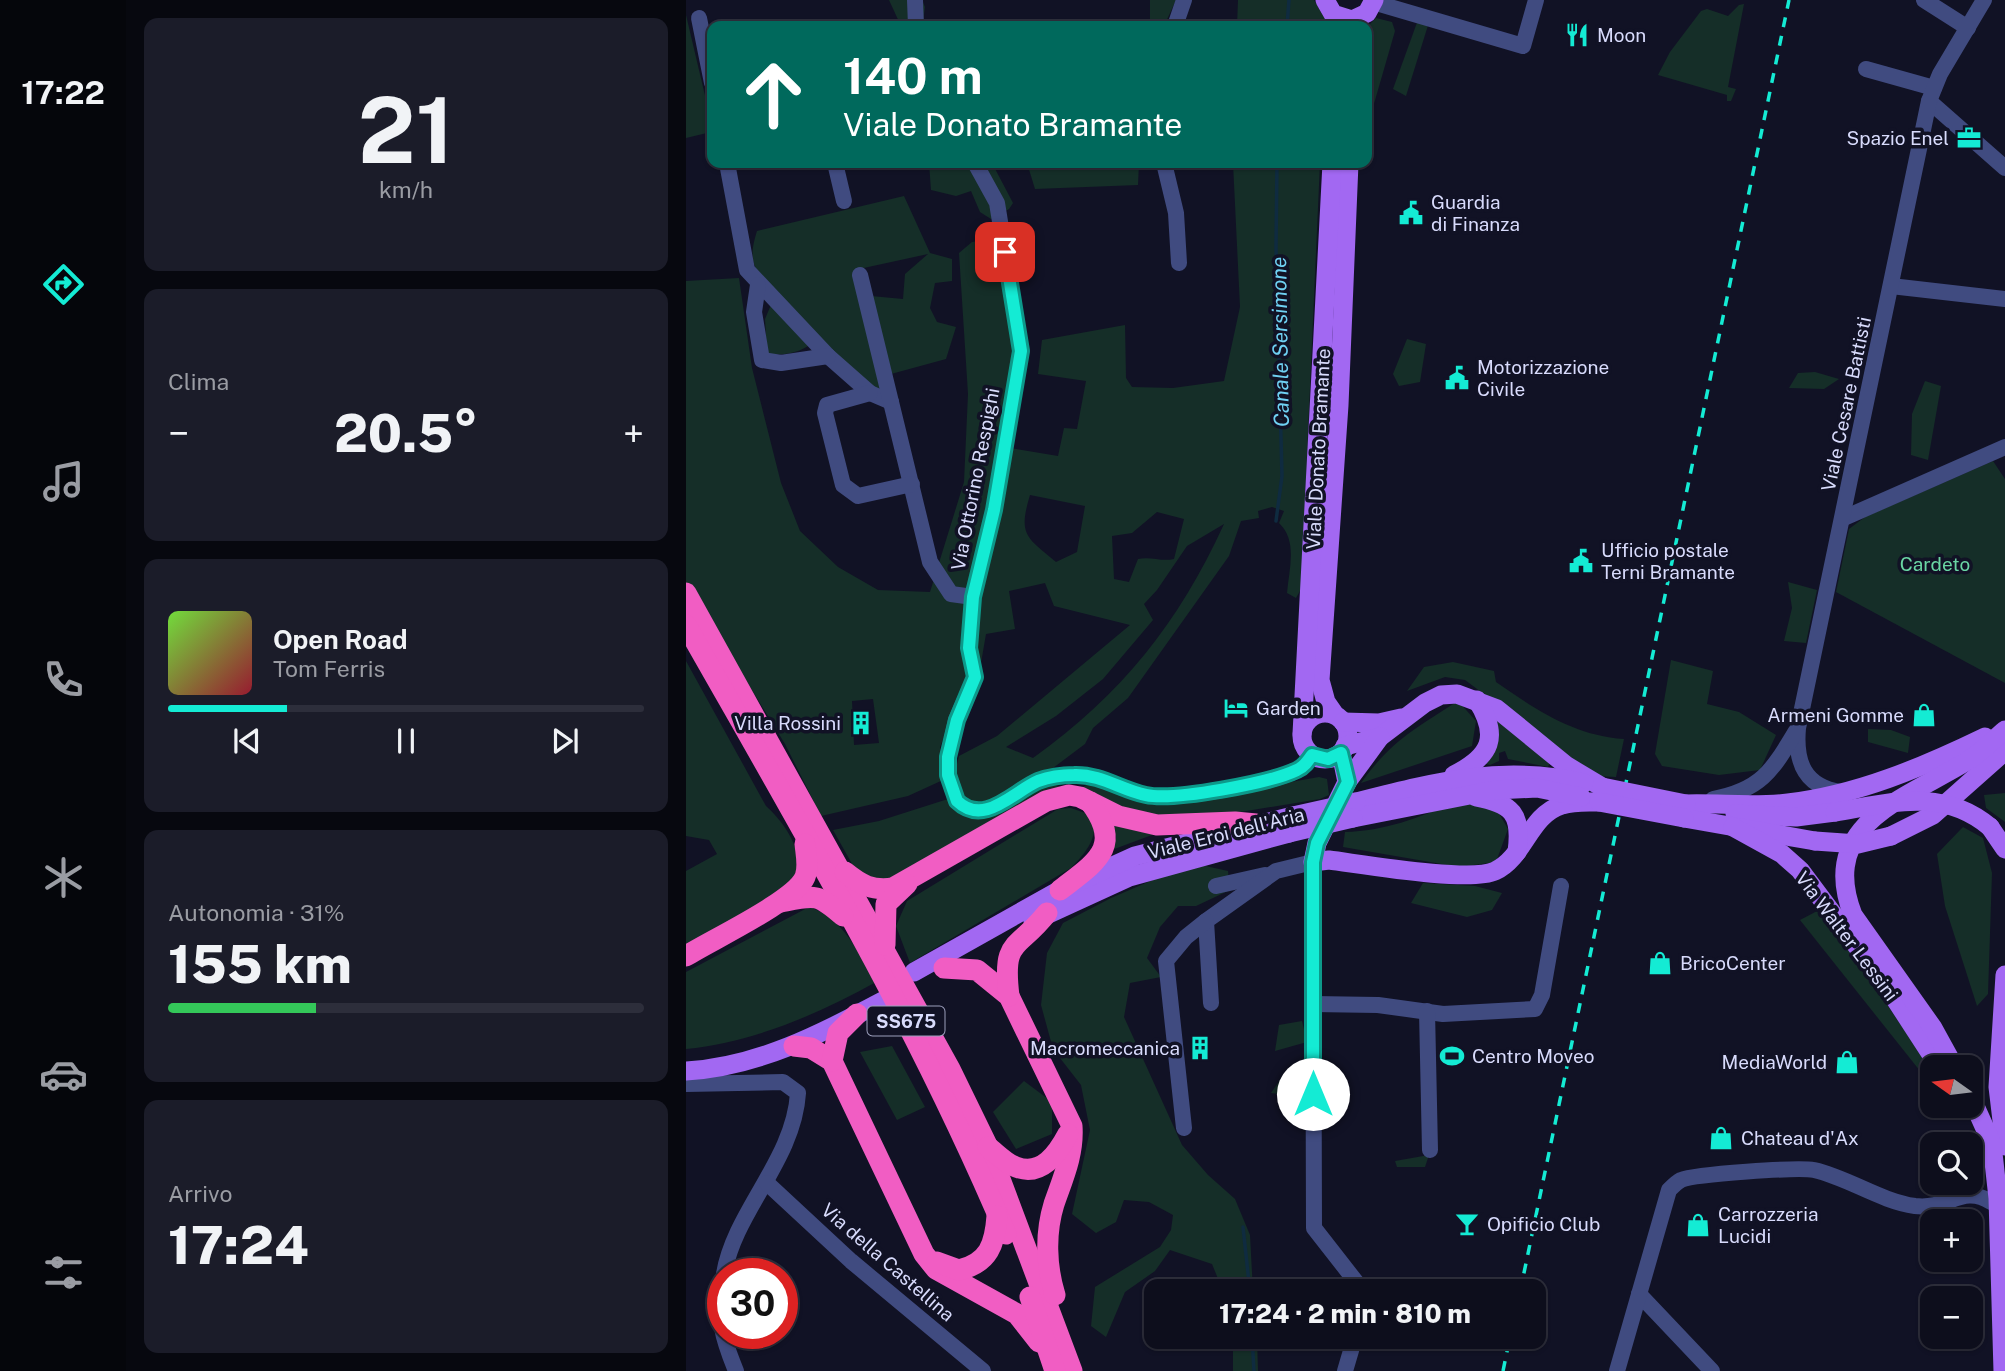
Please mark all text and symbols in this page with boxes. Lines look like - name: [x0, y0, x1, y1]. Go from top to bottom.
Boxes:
- restaurant icon: Moon: [1563, 21, 1591, 49]
- place label: Moon: [1597, 24, 1646, 46]
- text: 140 m: [843, 47, 983, 105]
- icon: ahead: [728, 49, 819, 140]
- text: 17:22: [21, 74, 105, 111]
- text: 21: [358, 77, 454, 183]
- text: Viale Donato Bramante: [843, 106, 1182, 143]
- office icon: Spazio Enel: [1955, 124, 1983, 152]
- place label: Spazio Enel: [1847, 127, 1949, 149]
- text: km/h: [379, 176, 433, 203]
- place label: Guardia di Finanza: [1431, 191, 1520, 235]
- public building icon: Guardia di Finanza: [1397, 199, 1425, 227]
- pin: [975, 222, 1035, 282]
- icon: arrive: [986, 233, 1024, 271]
- water label: Canale Sersimone: [1266, 257, 1294, 427]
- icon: directions: [39, 260, 88, 309]
- street label: Viale Cesare Battisti: [1817, 315, 1875, 493]
- street label: Viale Donato Bramante: [1302, 348, 1334, 550]
- place label: Motorizzazione Civile: [1477, 356, 1609, 400]
- public building icon: Motorizzazione Civile: [1443, 364, 1471, 392]
- text: Clima: [168, 368, 229, 395]
- street label: Via Ottorino Respighi: [947, 386, 1003, 572]
- text: 20.5°: [334, 403, 478, 464]
- text: −: [168, 411, 189, 456]
- text: +: [623, 411, 644, 456]
- icon: music: [39, 457, 88, 506]
- place label: Ufficio postale Terni Bramante: [1601, 539, 1735, 583]
- public building icon: Ufficio postale Terni Bramante: [1567, 547, 1595, 575]
- park label: Cardeto: [1900, 553, 1970, 575]
- text: Open Road: [273, 624, 408, 655]
- icon: phone: [39, 655, 88, 704]
- text: Tom Ferris: [273, 655, 385, 682]
- hotel icon: Garden: [1222, 694, 1250, 722]
- place label: Garden: [1256, 697, 1321, 719]
- shop icon: Armeni Gomme: [1910, 701, 1938, 729]
- place label: Armeni Gomme: [1767, 704, 1904, 726]
- building icon: Villa Rossini: [847, 709, 875, 737]
- place label: Villa Rossini: [734, 712, 841, 734]
- icon: previous: [228, 722, 266, 760]
- icon: pause: [387, 722, 425, 760]
- icon: next: [546, 722, 584, 760]
- street label: Viale Eroi dell'Aria: [1145, 803, 1307, 863]
- icon: climate: [39, 853, 88, 902]
- street label: Via Walter Lessini: [1791, 867, 1903, 1005]
- text: Autonomia · 31%: [168, 899, 345, 926]
- text: 155 km: [168, 934, 352, 995]
- shop icon: BricoCenter: [1646, 949, 1674, 977]
- place label: BricoCenter: [1680, 952, 1786, 974]
- road number: SS675: [868, 1006, 944, 1036]
- building icon: Macromeccanica: [1186, 1034, 1214, 1062]
- place label: Macromeccanica: [1030, 1037, 1180, 1059]
- sports icon: Centro Moveo: [1438, 1042, 1466, 1070]
- place label: Centro Moveo: [1472, 1045, 1594, 1067]
- shop icon: MediaWorld: [1833, 1048, 1861, 1076]
- icon: car: [39, 1050, 88, 1099]
- place label: MediaWorld: [1722, 1051, 1827, 1073]
- north arrow: [1920, 1055, 1983, 1118]
- map controls: [1920, 1055, 1983, 1349]
- position arrow: [1276, 1057, 1350, 1131]
- shop icon: Chateau d'Ax: [1707, 1124, 1735, 1152]
- place label: Chateau d'Ax: [1741, 1127, 1859, 1149]
- button: search: [1920, 1132, 1983, 1195]
- text: Arrivo: [168, 1180, 232, 1207]
- street label: Via della Castellina: [817, 1198, 959, 1326]
- place label: Carrozzeria Lucidi: [1718, 1203, 1818, 1247]
- button: +: [1920, 1209, 1983, 1272]
- bar icon: Opificio Club: [1453, 1210, 1481, 1238]
- shop icon: Carrozzeria Lucidi: [1684, 1211, 1712, 1239]
- place label: Opificio Club: [1487, 1213, 1600, 1235]
- text: 17:24: [168, 1215, 309, 1276]
- icon: filters: [39, 1248, 88, 1297]
- speed limit sign: 30: [707, 1258, 798, 1349]
- button: −: [1920, 1286, 1983, 1349]
- text: 17:24 · 2 min · 810 m: [1219, 1298, 1471, 1329]

